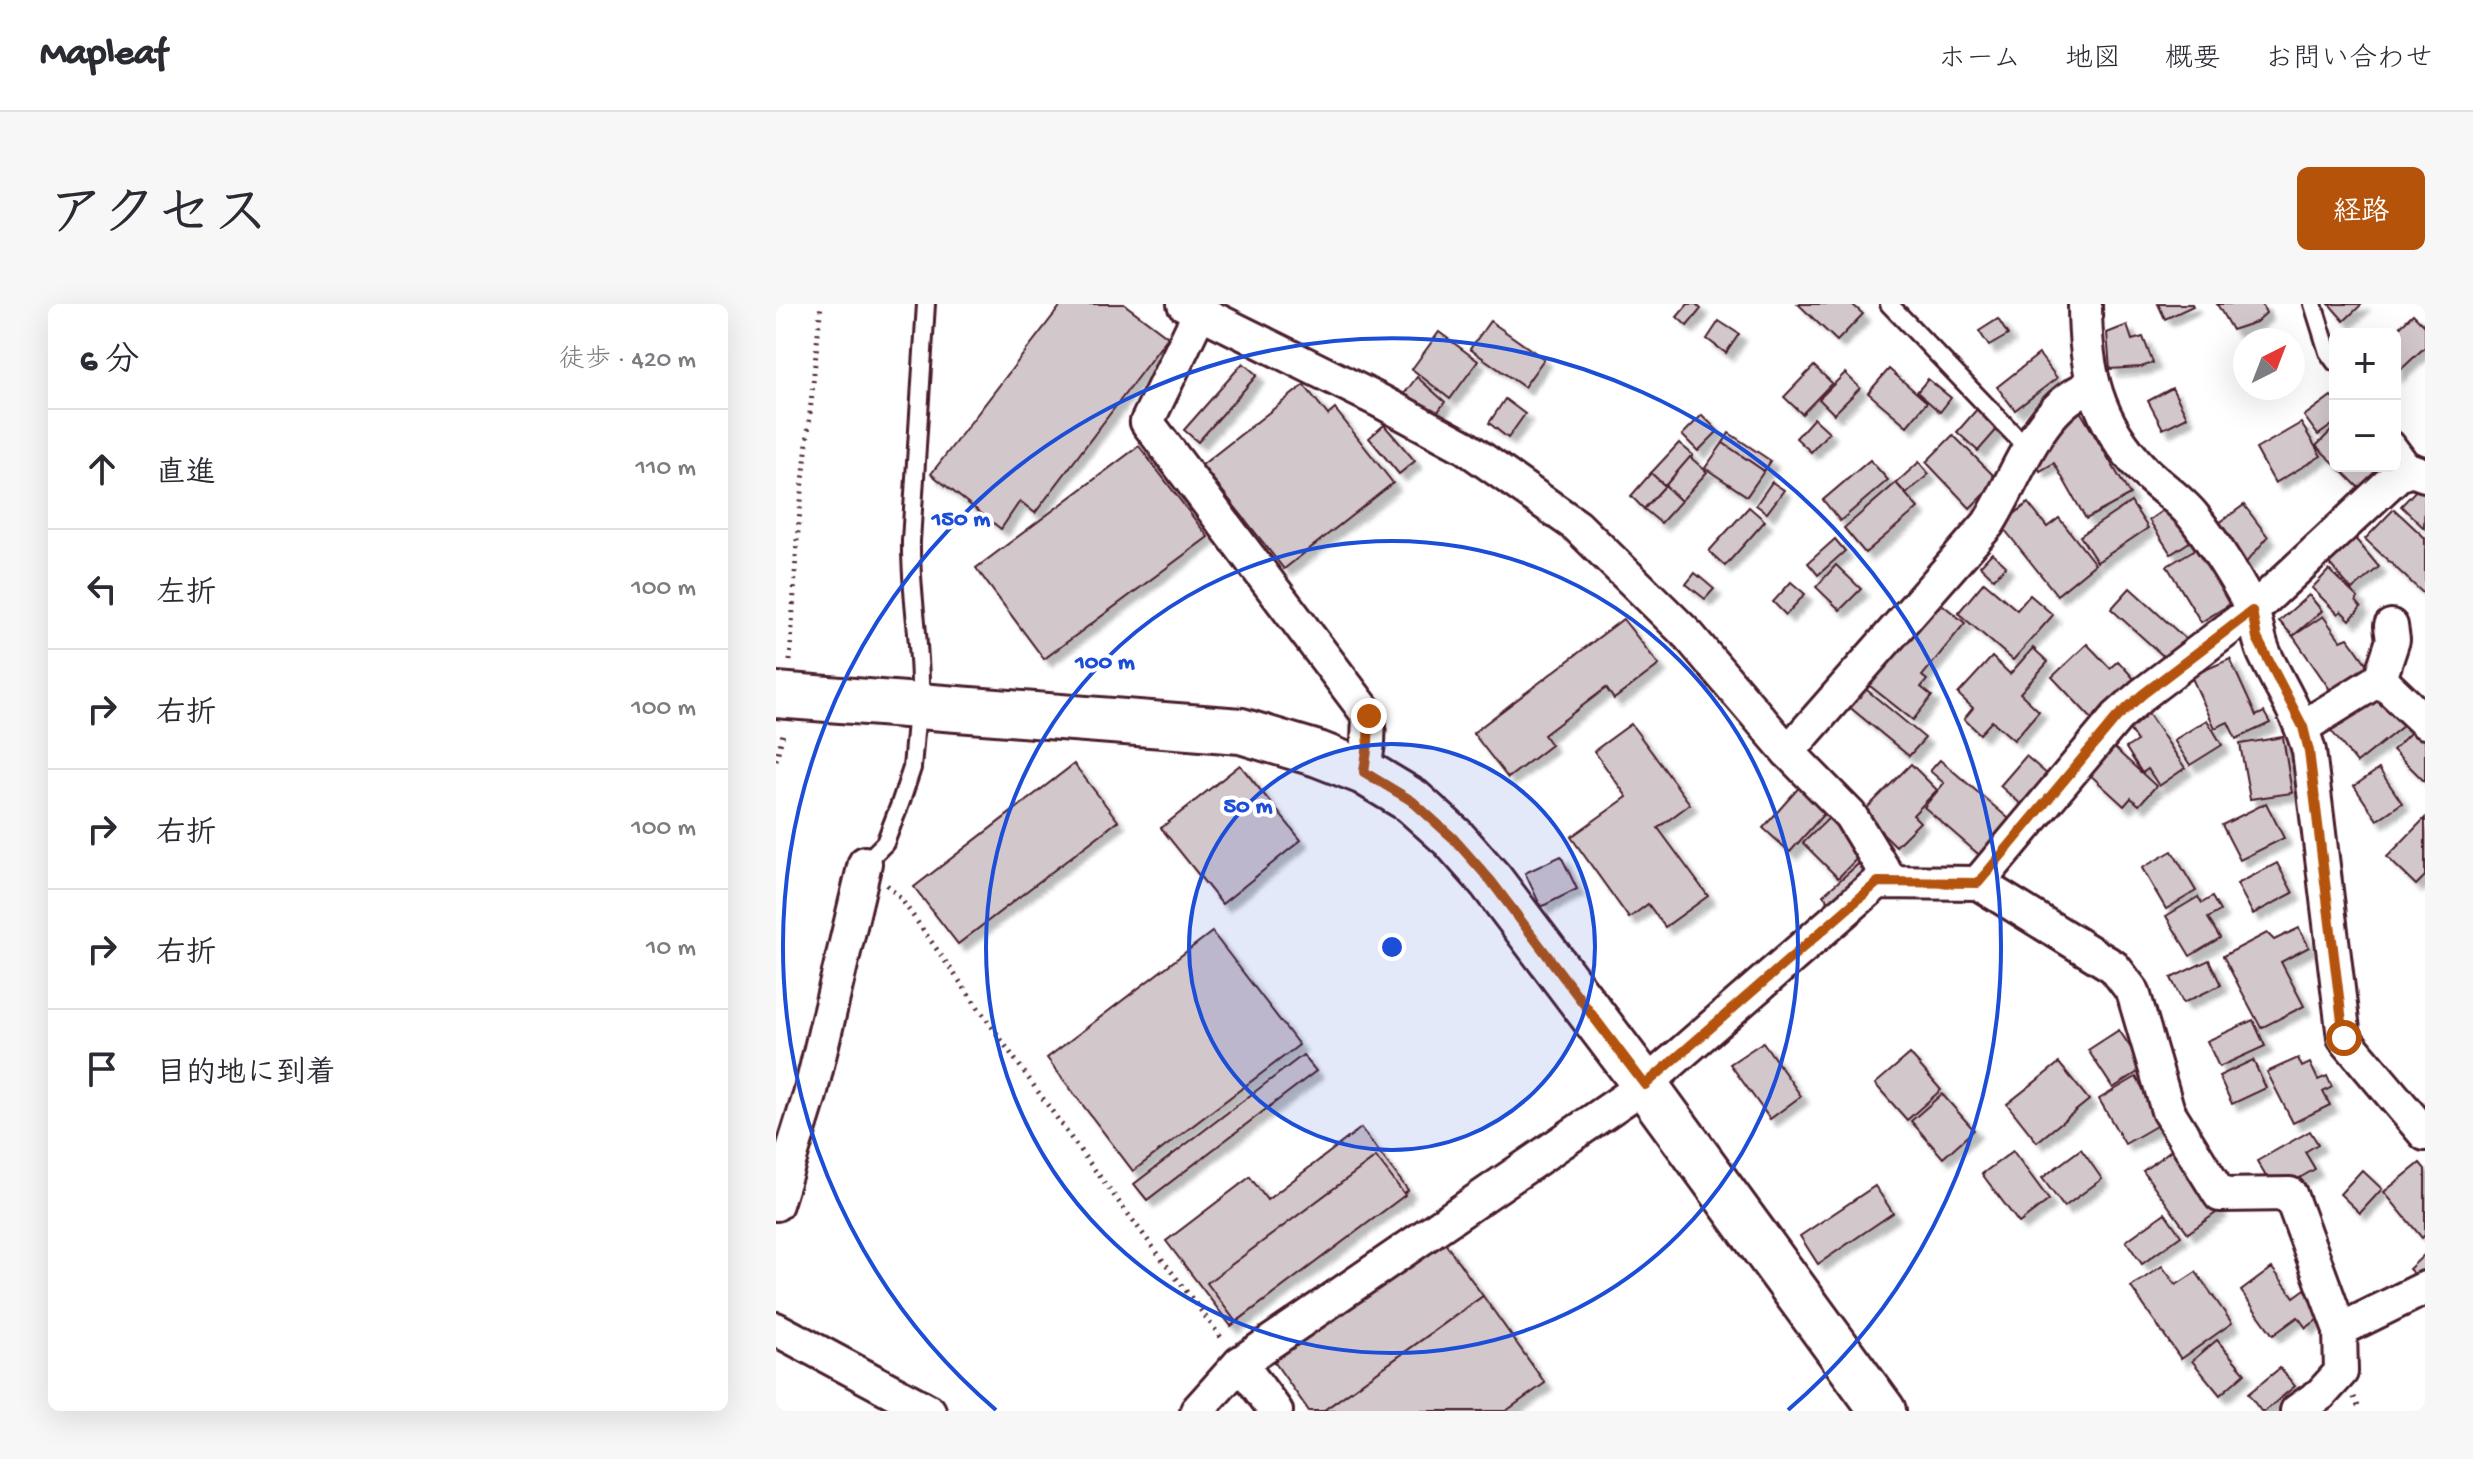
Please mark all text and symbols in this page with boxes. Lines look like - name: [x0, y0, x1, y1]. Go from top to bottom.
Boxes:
- text: Mapleaf: [40, 33, 167, 77]
- text: ホーム: [1938, 44, 2021, 77]
- text: 地図: [2065, 44, 2121, 77]
- text: 概要: [2165, 44, 2221, 77]
- text: お問い合わせ: [2265, 44, 2433, 77]
- button: 経路: [2297, 167, 2425, 250]
- text: アクセス: [48, 186, 269, 252]
- north arrow: [2233, 328, 2305, 400]
- map controls: [2329, 328, 2401, 472]
- button: +: [2329, 328, 2401, 400]
- text: 6 分: [80, 343, 139, 383]
- text: 徒歩 · 420 m: [559, 346, 696, 377]
- button: −: [2329, 400, 2401, 472]
- icon: ahead: [80, 447, 124, 491]
- text: 110 m: [636, 454, 696, 485]
- text: 直進: [156, 458, 216, 493]
- text: 150 m: [931, 506, 990, 535]
- icon: left: [80, 567, 124, 611]
- text: 100 m: [631, 574, 696, 605]
- text: 左折: [156, 578, 216, 613]
- text: 100 m: [1074, 649, 1135, 678]
- icon: right: [80, 687, 124, 731]
- text: 100 m: [631, 694, 696, 725]
- text: 右折: [156, 698, 216, 733]
- route end: [1351, 698, 1387, 734]
- text: 50 m: [1224, 793, 1272, 822]
- icon: right: [80, 807, 124, 851]
- text: 100 m: [631, 814, 696, 845]
- text: 右折: [156, 818, 216, 853]
- icon: right: [80, 927, 124, 971]
- centre of rings: [1378, 933, 1406, 961]
- text: 10 m: [646, 934, 696, 965]
- text: 右折: [156, 938, 216, 973]
- route start: [2326, 1020, 2362, 1056]
- icon: arrive: [80, 1047, 124, 1091]
- text: 目的地に到着: [156, 1058, 336, 1093]

